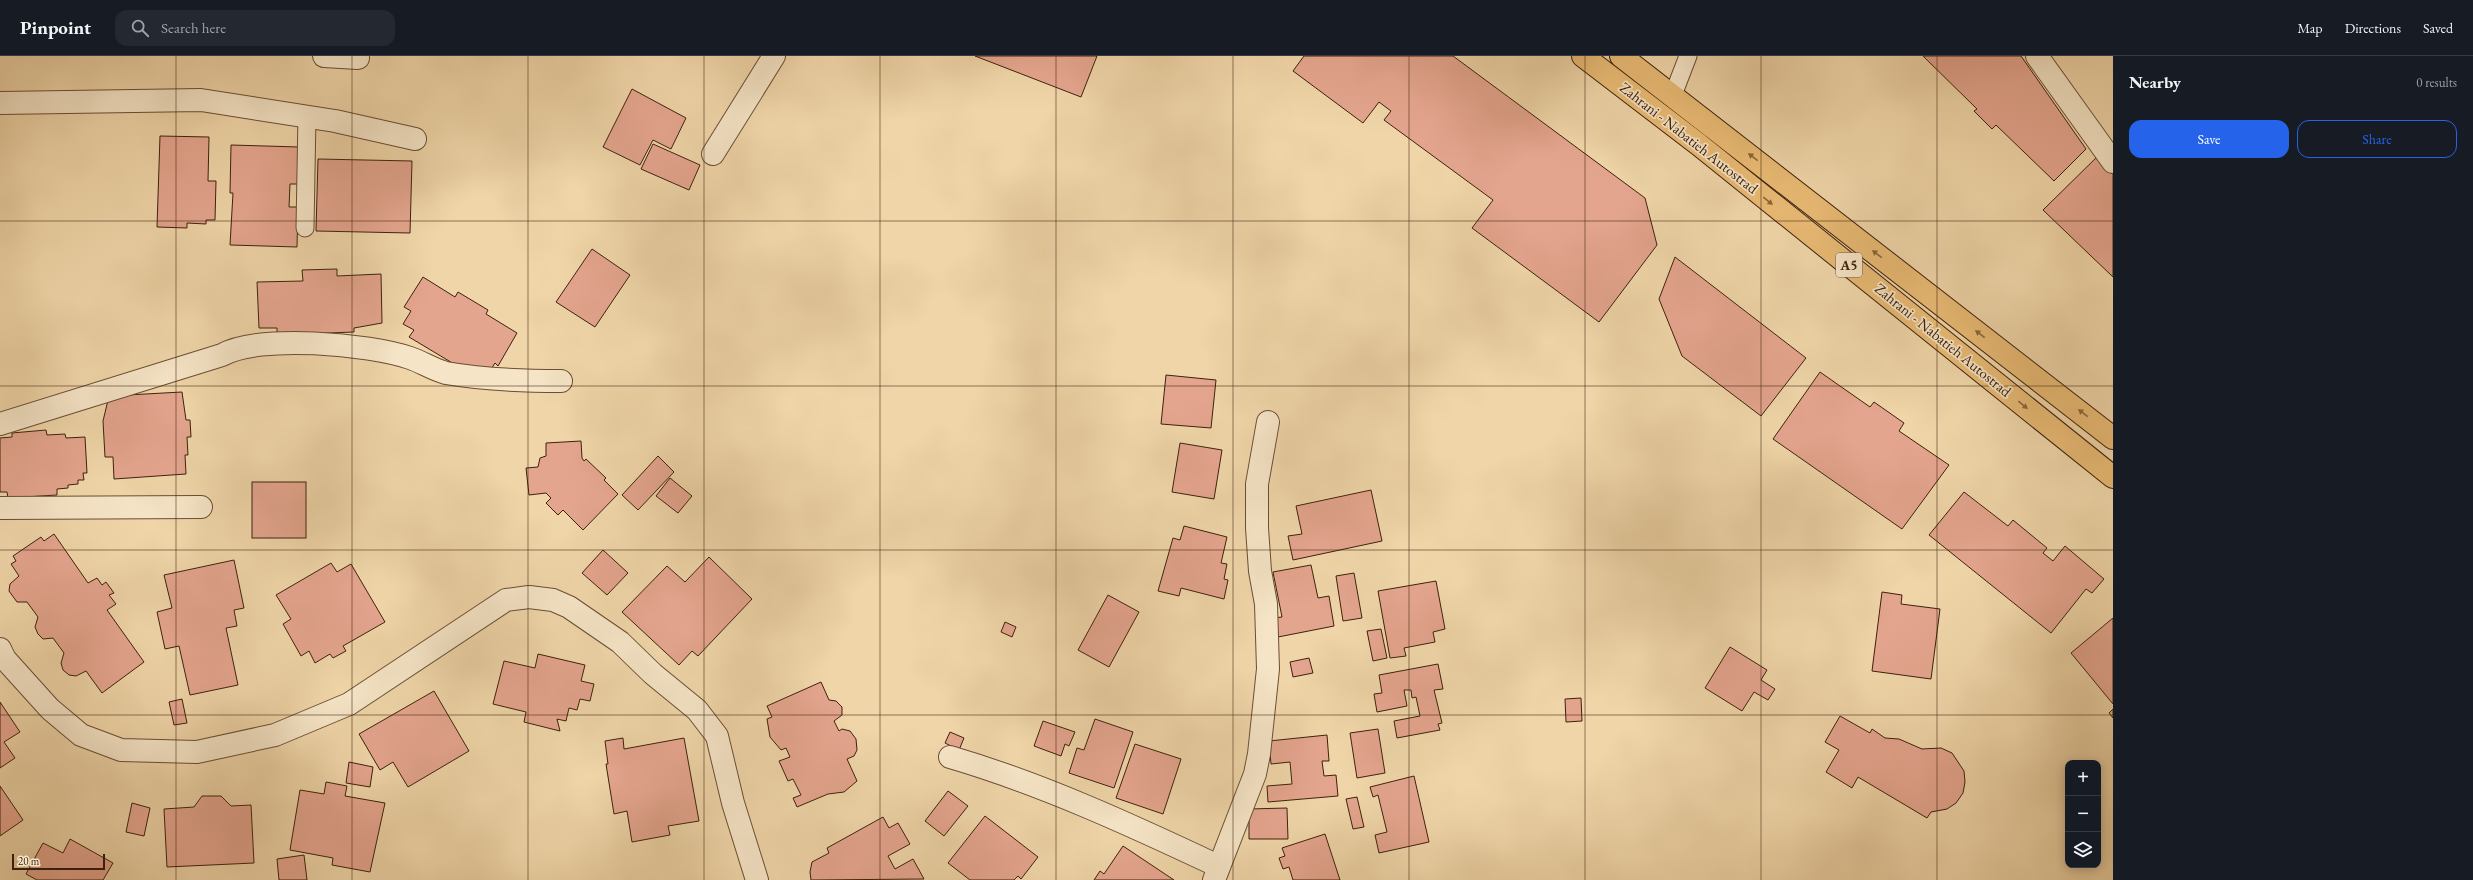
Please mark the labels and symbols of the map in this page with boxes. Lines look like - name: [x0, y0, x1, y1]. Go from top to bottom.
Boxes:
- street label: Zahrani - Nabatieh Autostrad: [1616, 78, 1763, 198]
- one-way arrow: [1747, 152, 1758, 161]
- one-way arrow: [1763, 196, 1774, 205]
- one-way arrow: [1872, 249, 1883, 258]
- road number: A5: [1836, 253, 1862, 277]
- street label: Zahrani - Nabatieh Autostrad: [1871, 279, 2016, 401]
- one-way arrow: [1974, 329, 1985, 338]
- one-way arrow: [2017, 400, 2028, 409]
- one-way arrow: [2077, 409, 2088, 418]
- scale bar: [12, 852, 105, 871]

